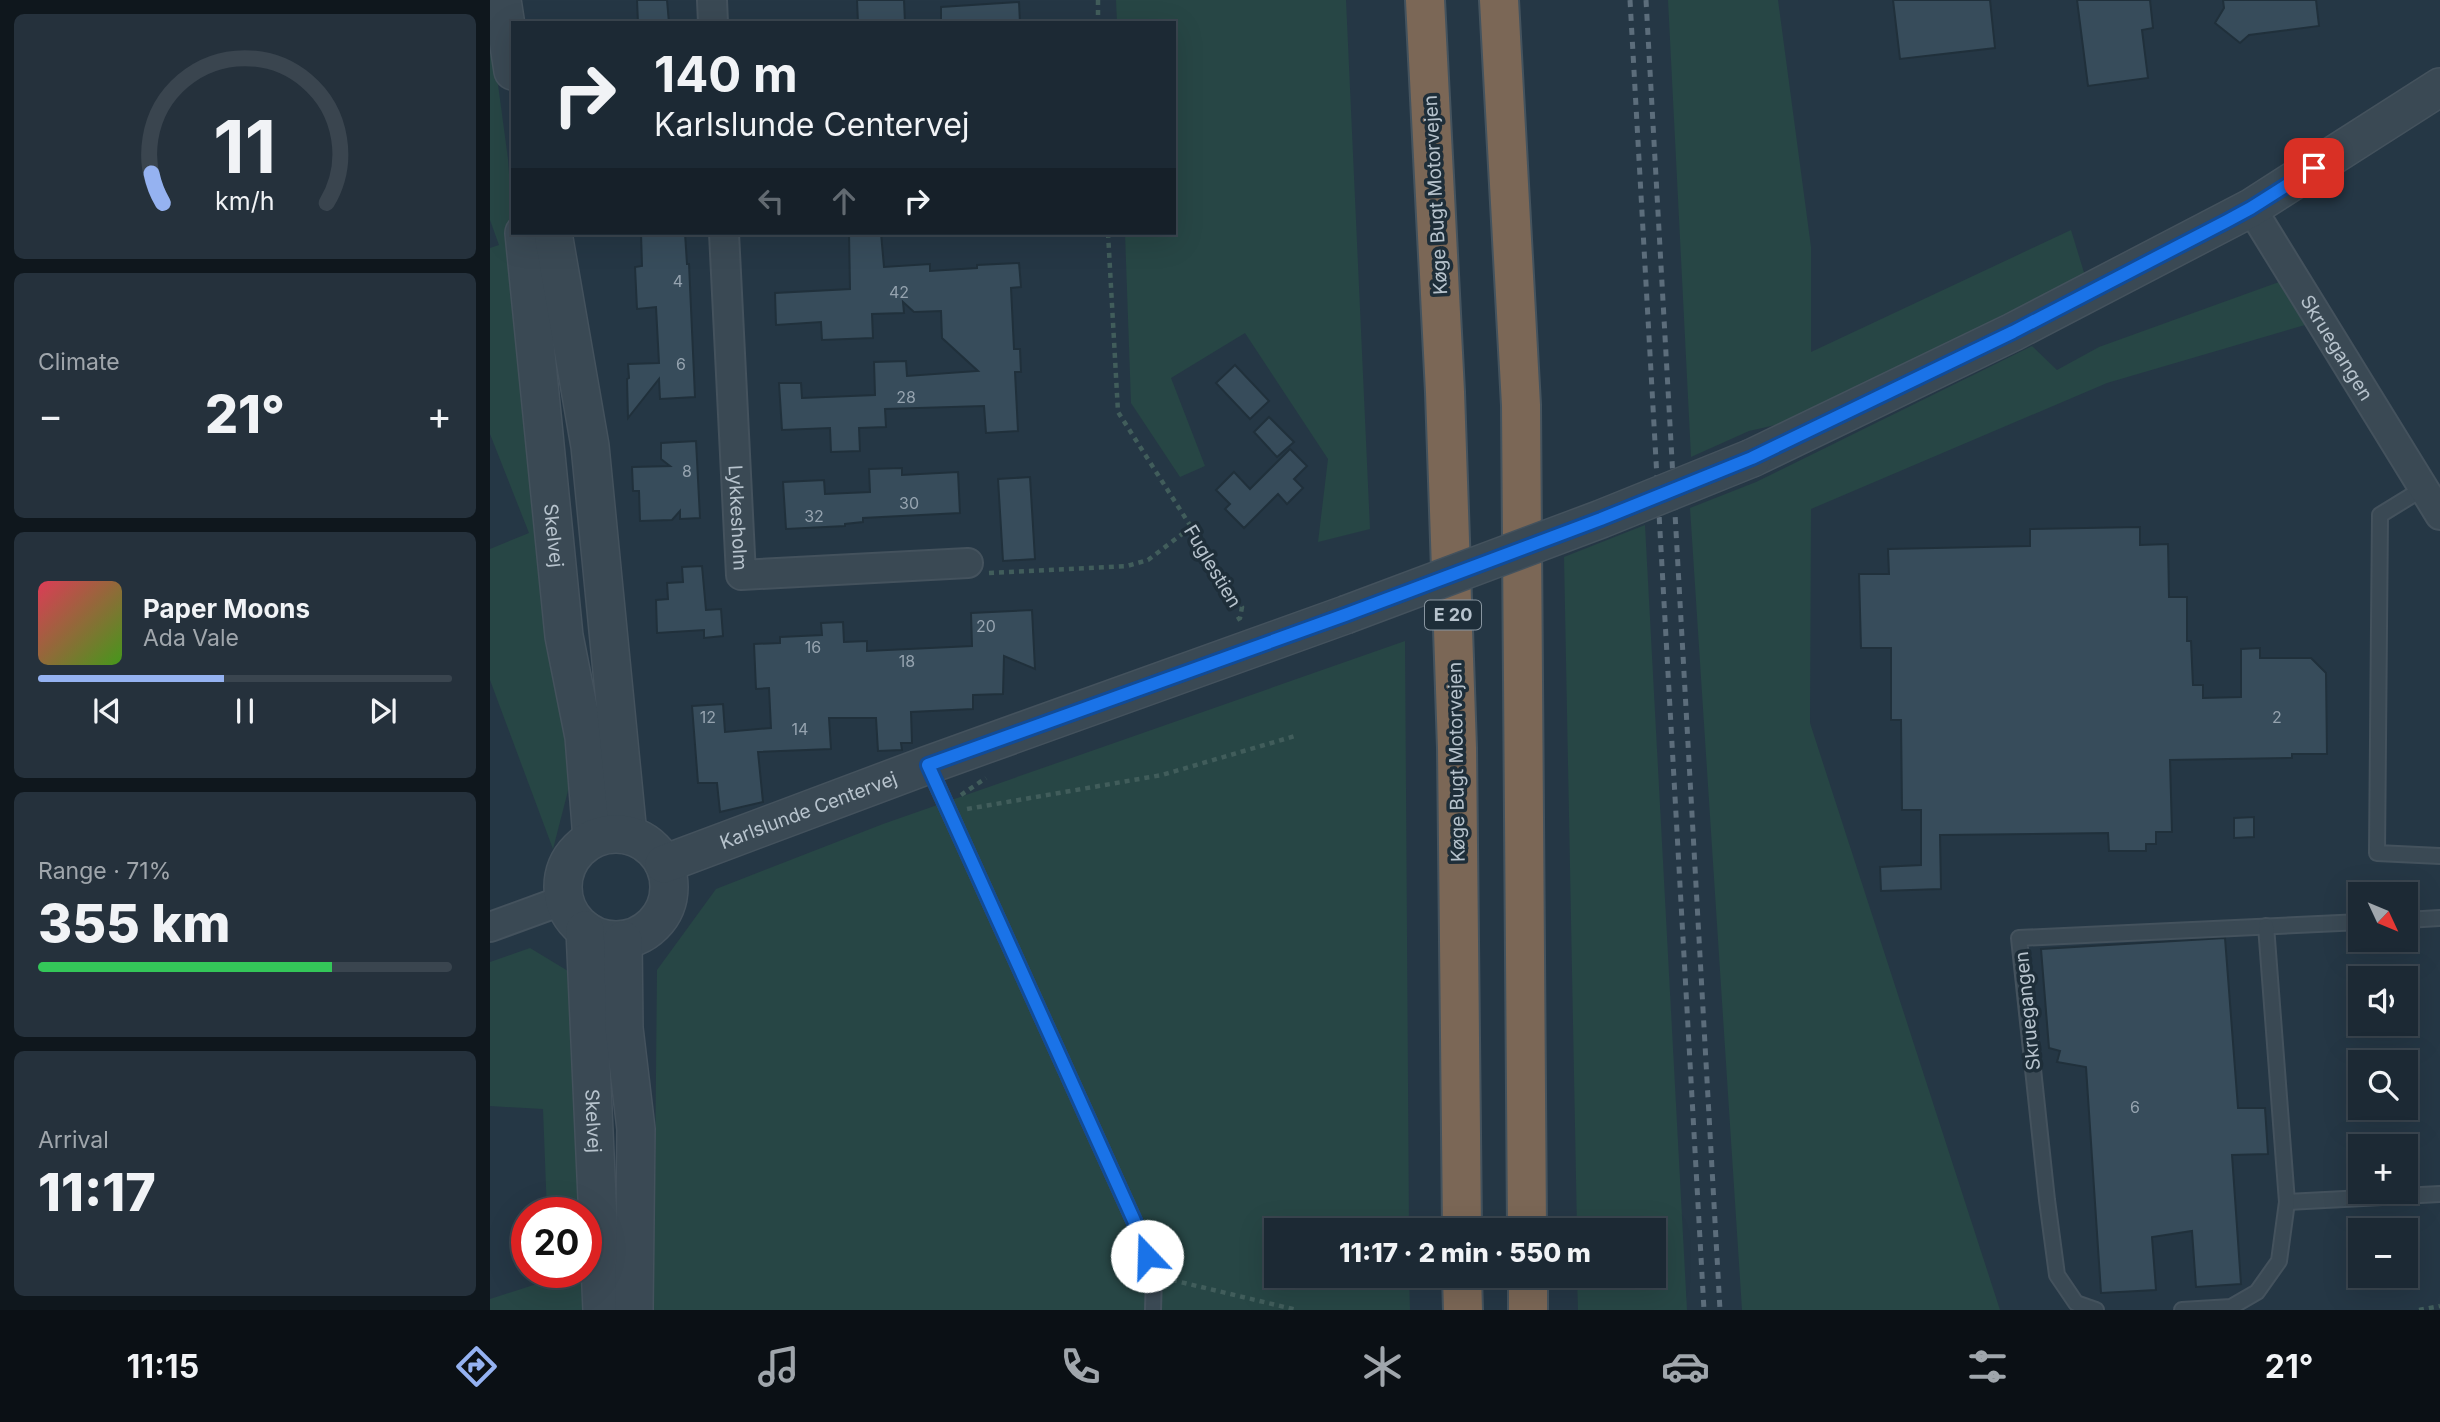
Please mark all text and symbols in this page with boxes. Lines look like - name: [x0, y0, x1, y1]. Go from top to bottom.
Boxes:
- text: 140 m: [654, 45, 798, 104]
- icon: right: [539, 49, 630, 140]
- street label: Køge Bugt Motorvejen: [1419, 94, 1452, 295]
- text: 11: [214, 102, 276, 191]
- text: Karlslunde Centervej: [654, 105, 970, 144]
- pin: [2284, 138, 2344, 198]
- icon: arrive: [2295, 149, 2333, 187]
- icon: left: [752, 182, 790, 220]
- icon: ahead: [825, 182, 863, 220]
- icon: right: [898, 182, 936, 220]
- text: km/h: [215, 185, 275, 215]
- house number: 4: [673, 271, 683, 291]
- house number: 42: [889, 282, 909, 302]
- street label: Skruegangen: [2295, 291, 2378, 405]
- text: Climate: [38, 348, 120, 376]
- house number: 6: [676, 354, 686, 374]
- text: 21°: [205, 383, 285, 446]
- house number: 28: [896, 387, 916, 407]
- text: −: [38, 392, 63, 438]
- text: +: [427, 392, 452, 438]
- house number: 8: [682, 461, 692, 481]
- street label: Lykkesholm: [724, 464, 752, 571]
- house number: 30: [899, 493, 919, 513]
- street label: Skelvej: [539, 503, 568, 569]
- house number: 32: [804, 506, 824, 526]
- street label: Fuglestien: [1179, 521, 1246, 612]
- text: Paper Moons: [143, 593, 310, 624]
- road number: E 20: [1425, 600, 1481, 630]
- house number: 20: [976, 616, 996, 636]
- text: Ada Vale: [143, 624, 239, 652]
- house number: 16: [805, 637, 821, 657]
- house number: 18: [899, 651, 915, 671]
- street label: Køge Bugt Motorvejen: [1443, 662, 1470, 862]
- icon: previous: [88, 692, 126, 730]
- icon: pause: [226, 692, 264, 730]
- icon: next: [364, 692, 402, 730]
- house number: 12: [700, 707, 716, 727]
- house number: 2: [2272, 707, 2282, 727]
- house number: 14: [792, 719, 808, 739]
- street label: Karlslunde Centervej: [717, 767, 900, 854]
- text: Range · 71%: [38, 857, 171, 885]
- north arrow: [2348, 882, 2418, 952]
- map controls: [2348, 882, 2418, 1288]
- text: 355 km: [38, 892, 230, 955]
- street label: Skruegangen: [2010, 950, 2045, 1072]
- button: sound: [2348, 966, 2418, 1036]
- button: search: [2348, 1050, 2418, 1120]
- street label: Skelvej: [580, 1088, 606, 1153]
- house number: 6: [2130, 1097, 2140, 1117]
- text: Arrival: [38, 1126, 109, 1154]
- button: +: [2348, 1134, 2418, 1204]
- text: 11:17: [38, 1161, 156, 1224]
- speed limit sign: 20: [511, 1197, 602, 1288]
- button: −: [2348, 1218, 2418, 1288]
- position arrow: [1110, 1219, 1184, 1293]
- text: 11:17 · 2 min · 550 m: [1339, 1237, 1591, 1268]
- icon: directions: [452, 1342, 501, 1391]
- icon: music: [754, 1342, 803, 1391]
- icon: phone: [1056, 1342, 1105, 1391]
- icon: climate: [1358, 1342, 1407, 1391]
- icon: car: [1661, 1342, 1710, 1391]
- icon: filters: [1963, 1342, 2012, 1391]
- text: 11:15: [127, 1347, 199, 1386]
- text: 21°: [2265, 1347, 2313, 1386]

